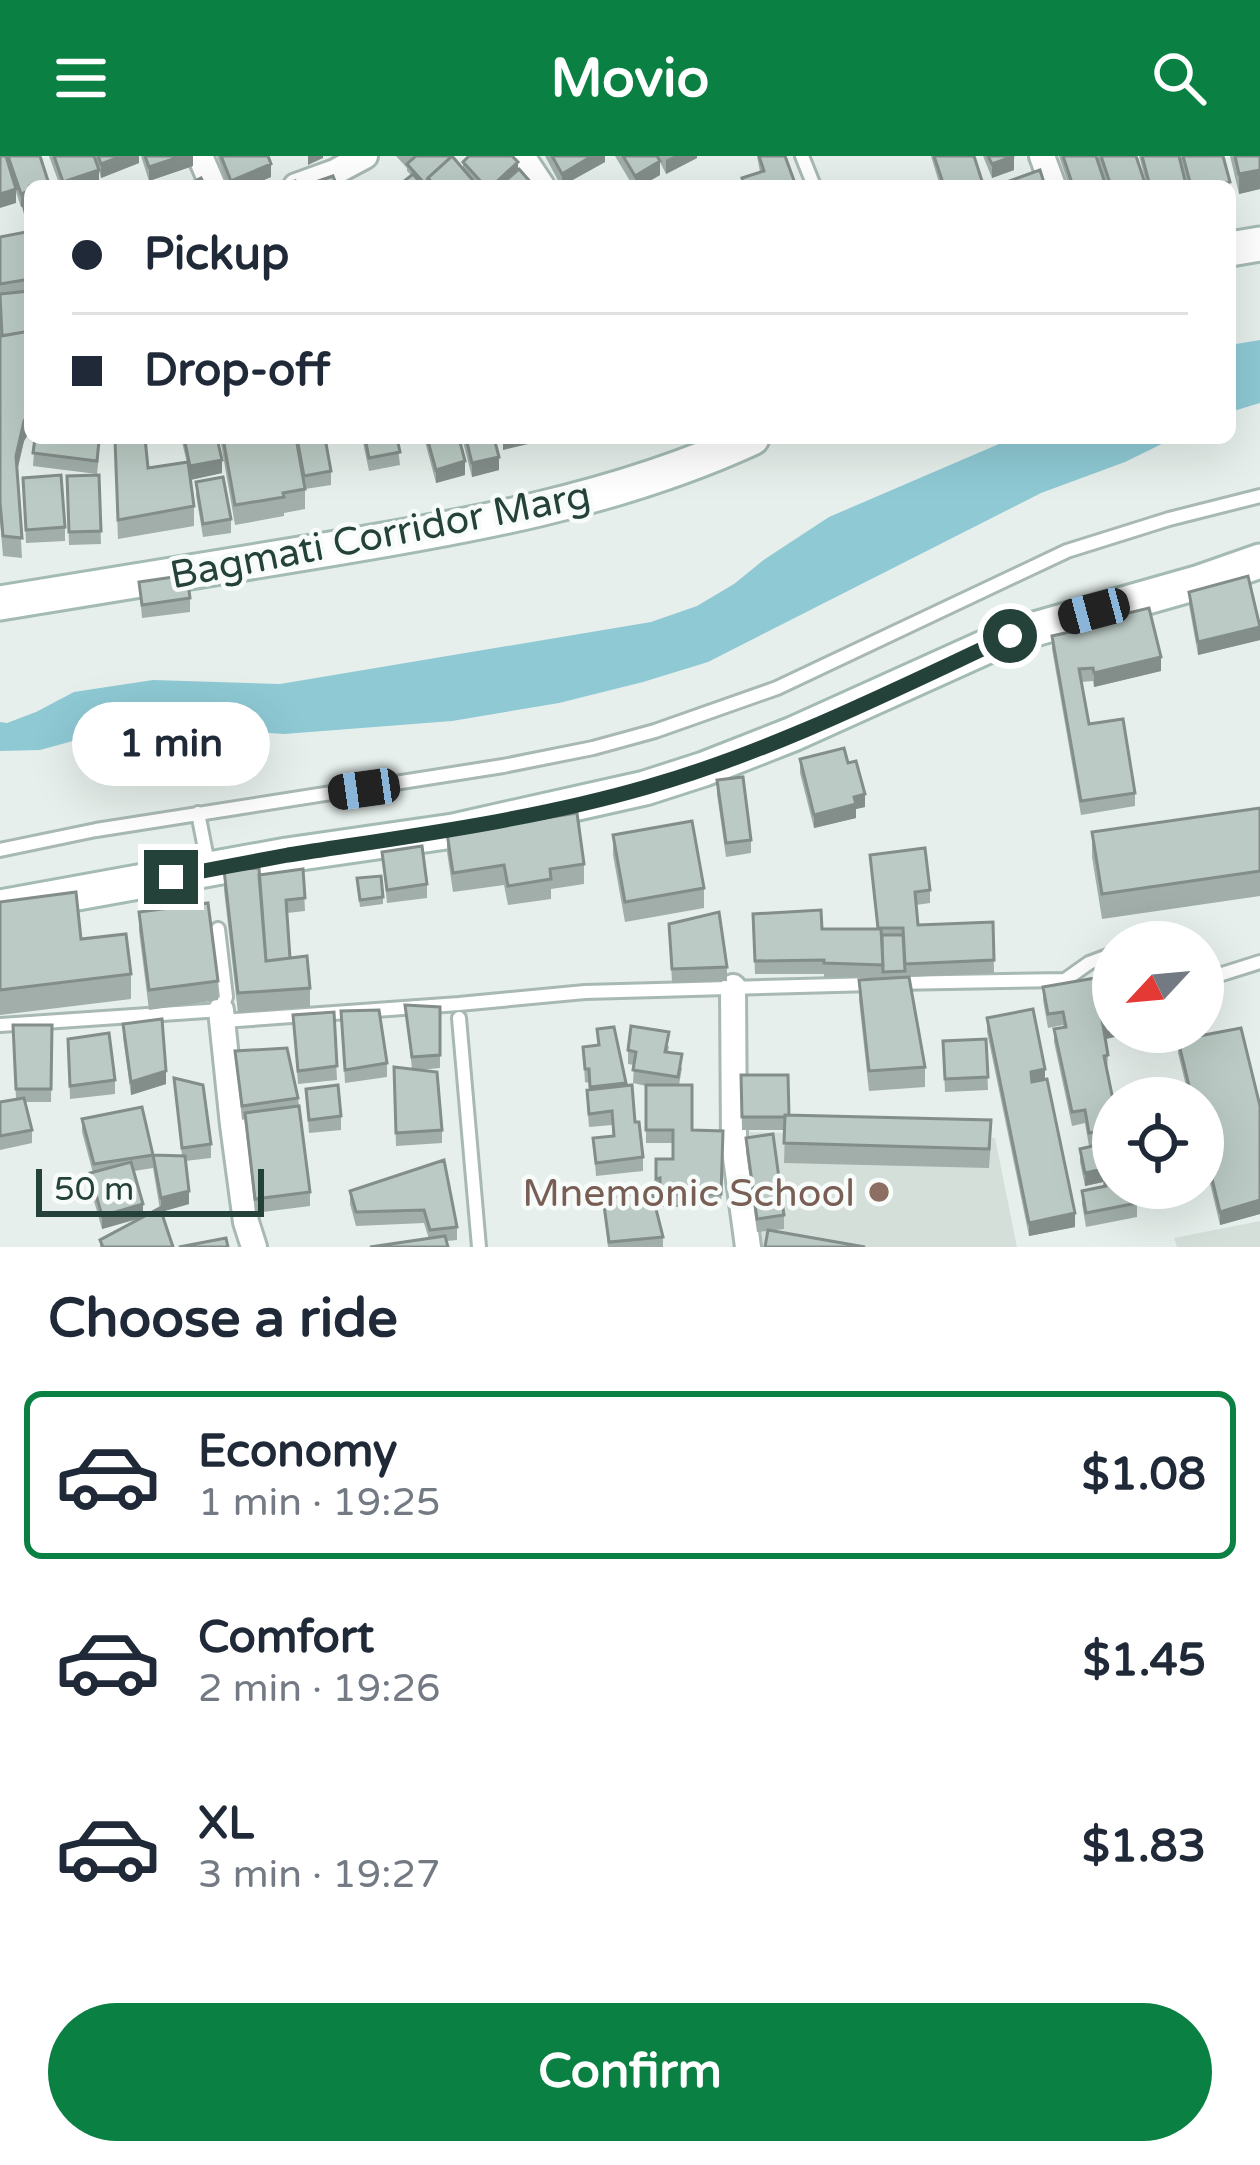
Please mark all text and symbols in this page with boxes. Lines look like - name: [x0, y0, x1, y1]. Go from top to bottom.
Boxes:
- icon: menu: [48, 45, 114, 111]
- icon: search: [1146, 45, 1212, 111]
- text: Movio: [551, 46, 709, 111]
- text: Pickup: [144, 228, 289, 282]
- text: Drop-off: [144, 344, 330, 398]
- street label: Bagmati Corridor Marg: [166, 472, 594, 599]
- car: [1055, 584, 1133, 638]
- route start: [983, 609, 1037, 663]
- callout: 1 min: [72, 703, 270, 787]
- text: 1 min: [119, 720, 223, 767]
- car: [326, 766, 402, 812]
- route end: [144, 850, 198, 904]
- north arrow: [1092, 921, 1224, 1053]
- map controls: [1092, 921, 1224, 1209]
- button: locate: [1092, 1077, 1224, 1209]
- scale bar: [36, 1163, 264, 1216]
- text: 50 m: [54, 1170, 134, 1209]
- place label: Mnemonic School: [522, 1170, 855, 1217]
- marker: Mnemonic School: [866, 1179, 892, 1205]
- text: Choose a ride: [48, 1286, 398, 1351]
- icon: car: [54, 1421, 162, 1529]
- text: Economy: [198, 1425, 397, 1479]
- text: $1.08: [1082, 1448, 1206, 1502]
- text: 1 min · 19:25: [198, 1479, 440, 1526]
- icon: car: [54, 1607, 162, 1715]
- text: Comfort: [198, 1611, 374, 1665]
- text: $1.45: [1083, 1634, 1206, 1688]
- text: 2 min · 19:26: [198, 1665, 440, 1712]
- icon: car: [54, 1793, 162, 1901]
- text: XL: [198, 1797, 254, 1851]
- text: $1.83: [1082, 1820, 1206, 1874]
- text: 3 min · 19:27: [198, 1851, 440, 1898]
- button: Confirm: [48, 2003, 1212, 2141]

